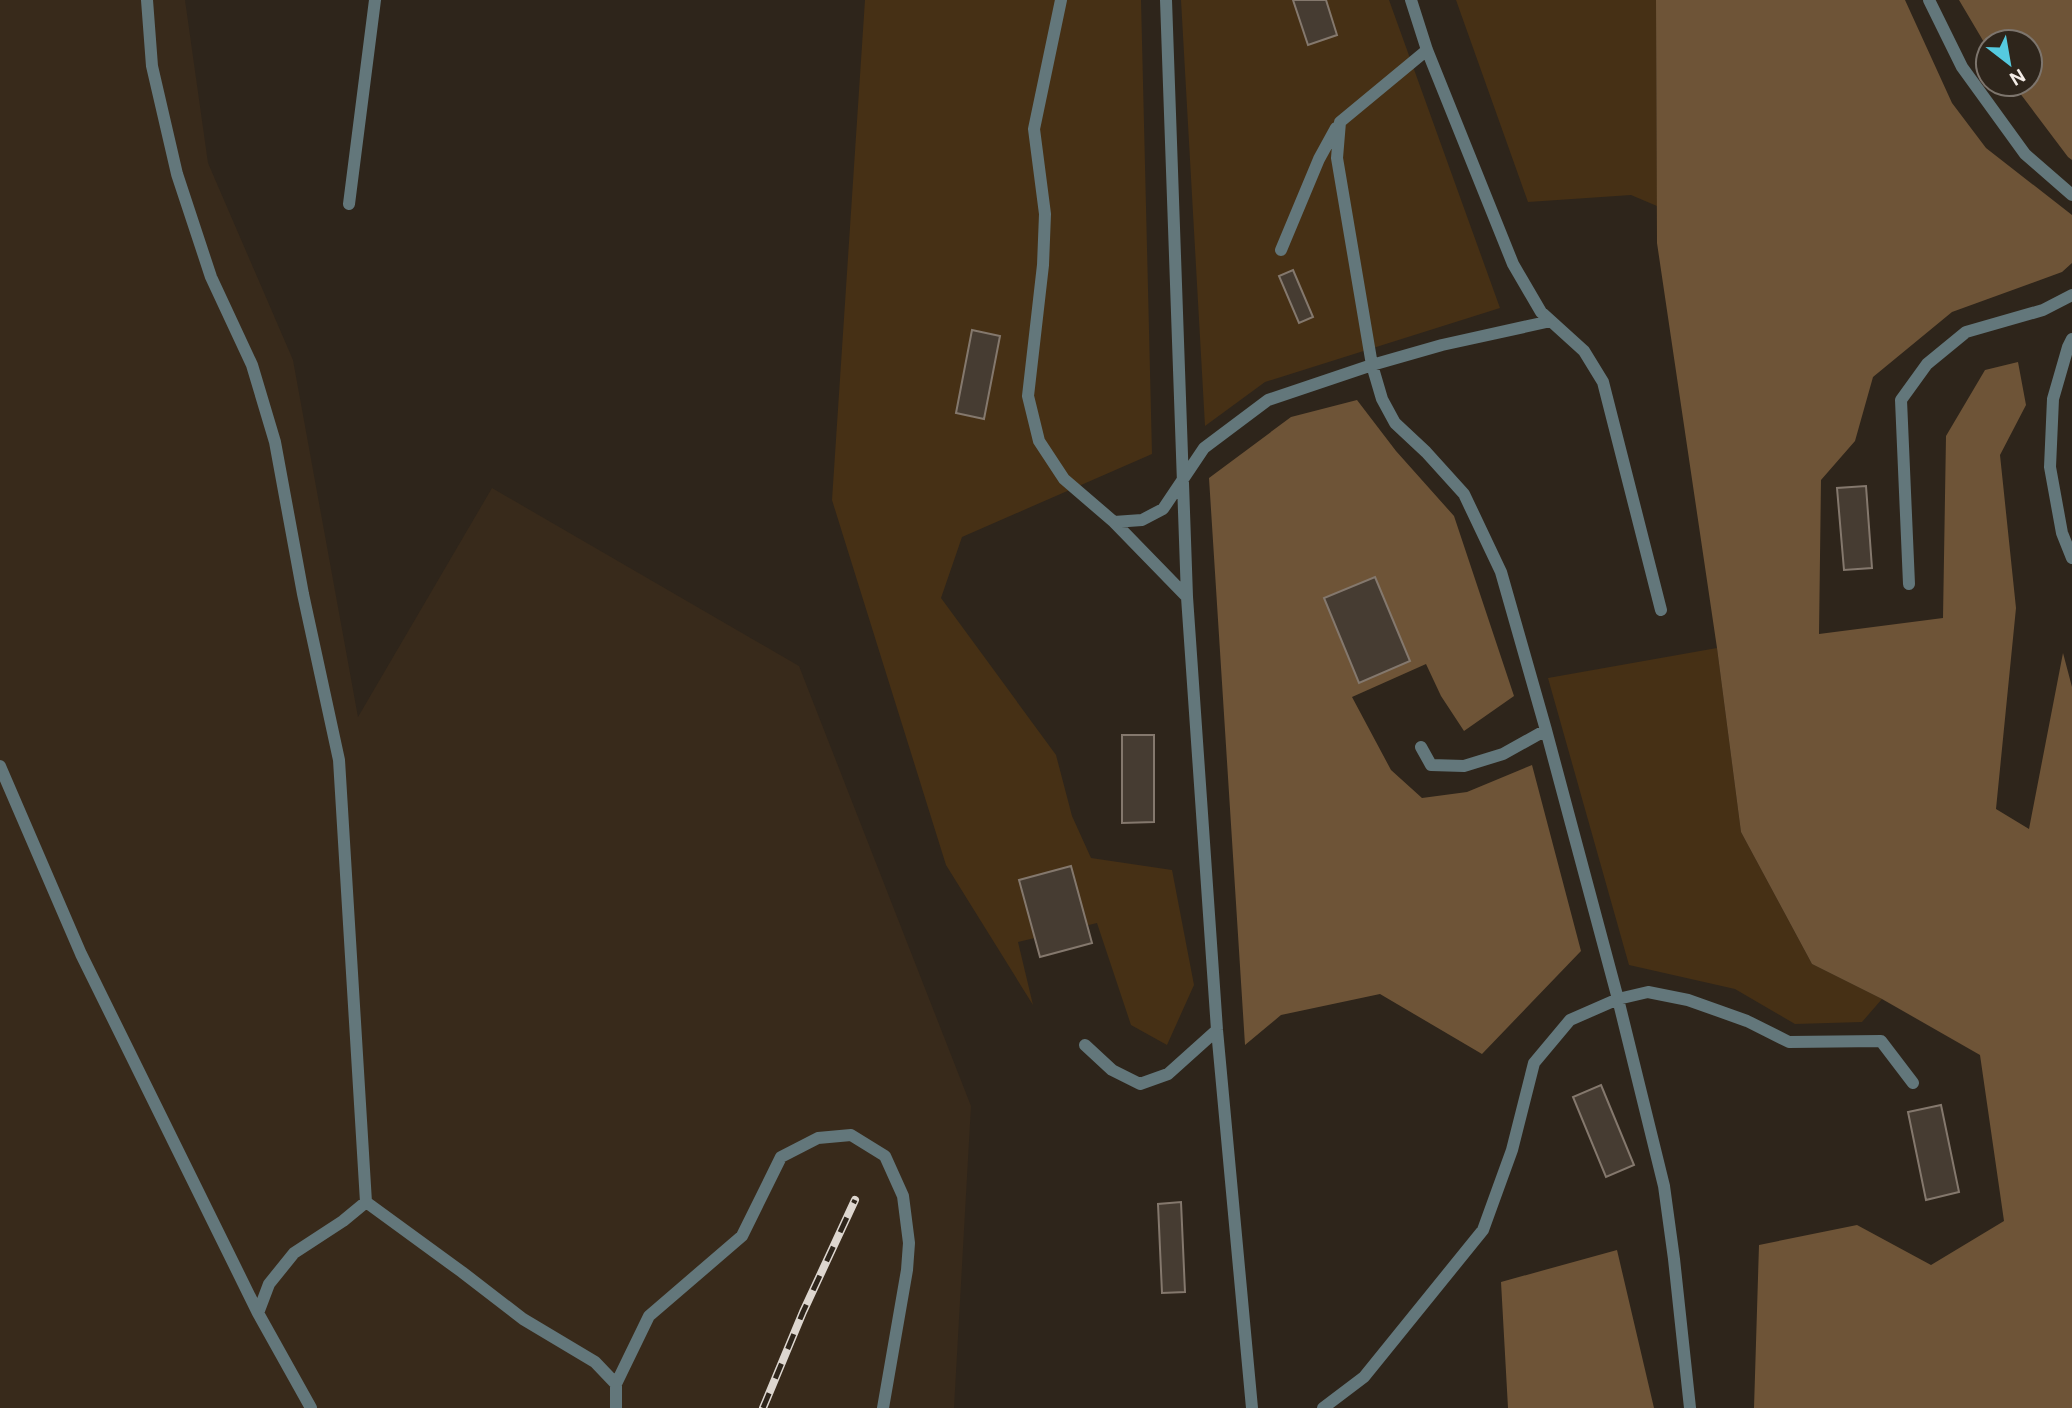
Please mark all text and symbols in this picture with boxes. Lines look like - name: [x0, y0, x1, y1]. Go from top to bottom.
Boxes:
- north arrow: [1974, 28, 2044, 98]
- text: N: [2005, 63, 2030, 91]

